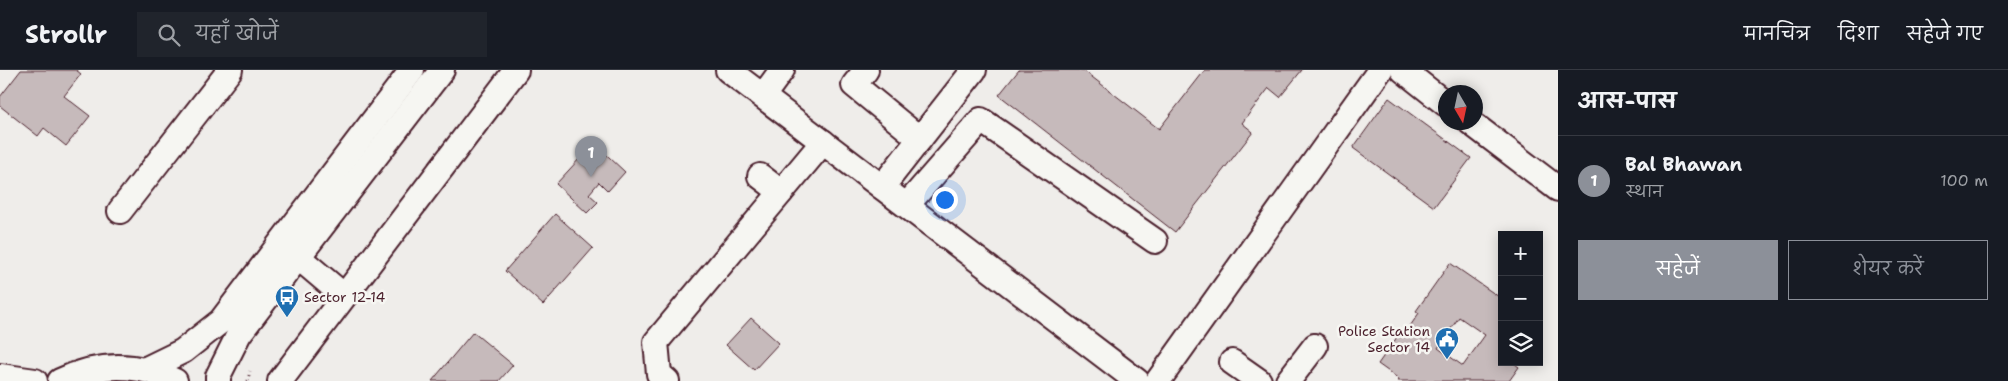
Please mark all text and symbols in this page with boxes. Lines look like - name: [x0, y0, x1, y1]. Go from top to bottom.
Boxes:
- search box: [137, 12, 487, 57]
- text: Strollr: [25, 19, 107, 51]
- icon: search: [155, 21, 183, 49]
- text: यहाँ खोजें: [195, 21, 278, 46]
- text: मानचित्र: [1744, 22, 1810, 46]
- text: दिशा: [1838, 22, 1879, 46]
- text: सहेजे गए: [1907, 22, 1983, 46]
- north arrow: [1438, 85, 1483, 130]
- text: आस-पास: [1578, 87, 1676, 115]
- pin: 1: [575, 136, 607, 177]
- text: Bal Bhawan: [1625, 152, 1742, 177]
- text: 1: [1590, 170, 1598, 191]
- text: 100 m: [1940, 170, 1988, 191]
- text: स्थान: [1625, 181, 1663, 202]
- your location: [932, 187, 958, 213]
- map controls: [1498, 231, 1543, 366]
- button: +: [1498, 231, 1543, 276]
- button: सहेजें: [1578, 240, 1778, 300]
- button: शेयर करें: [1788, 240, 1988, 300]
- button: −: [1498, 276, 1543, 321]
- bus stop icon: Sector 12-14: [274, 284, 300, 318]
- place label: Sector 12-14: [304, 288, 385, 306]
- button: layers: [1498, 321, 1543, 366]
- place label: Police Station Sector 14: [1338, 322, 1430, 356]
- public building icon: Police Station Sector 14: [1434, 326, 1460, 360]

